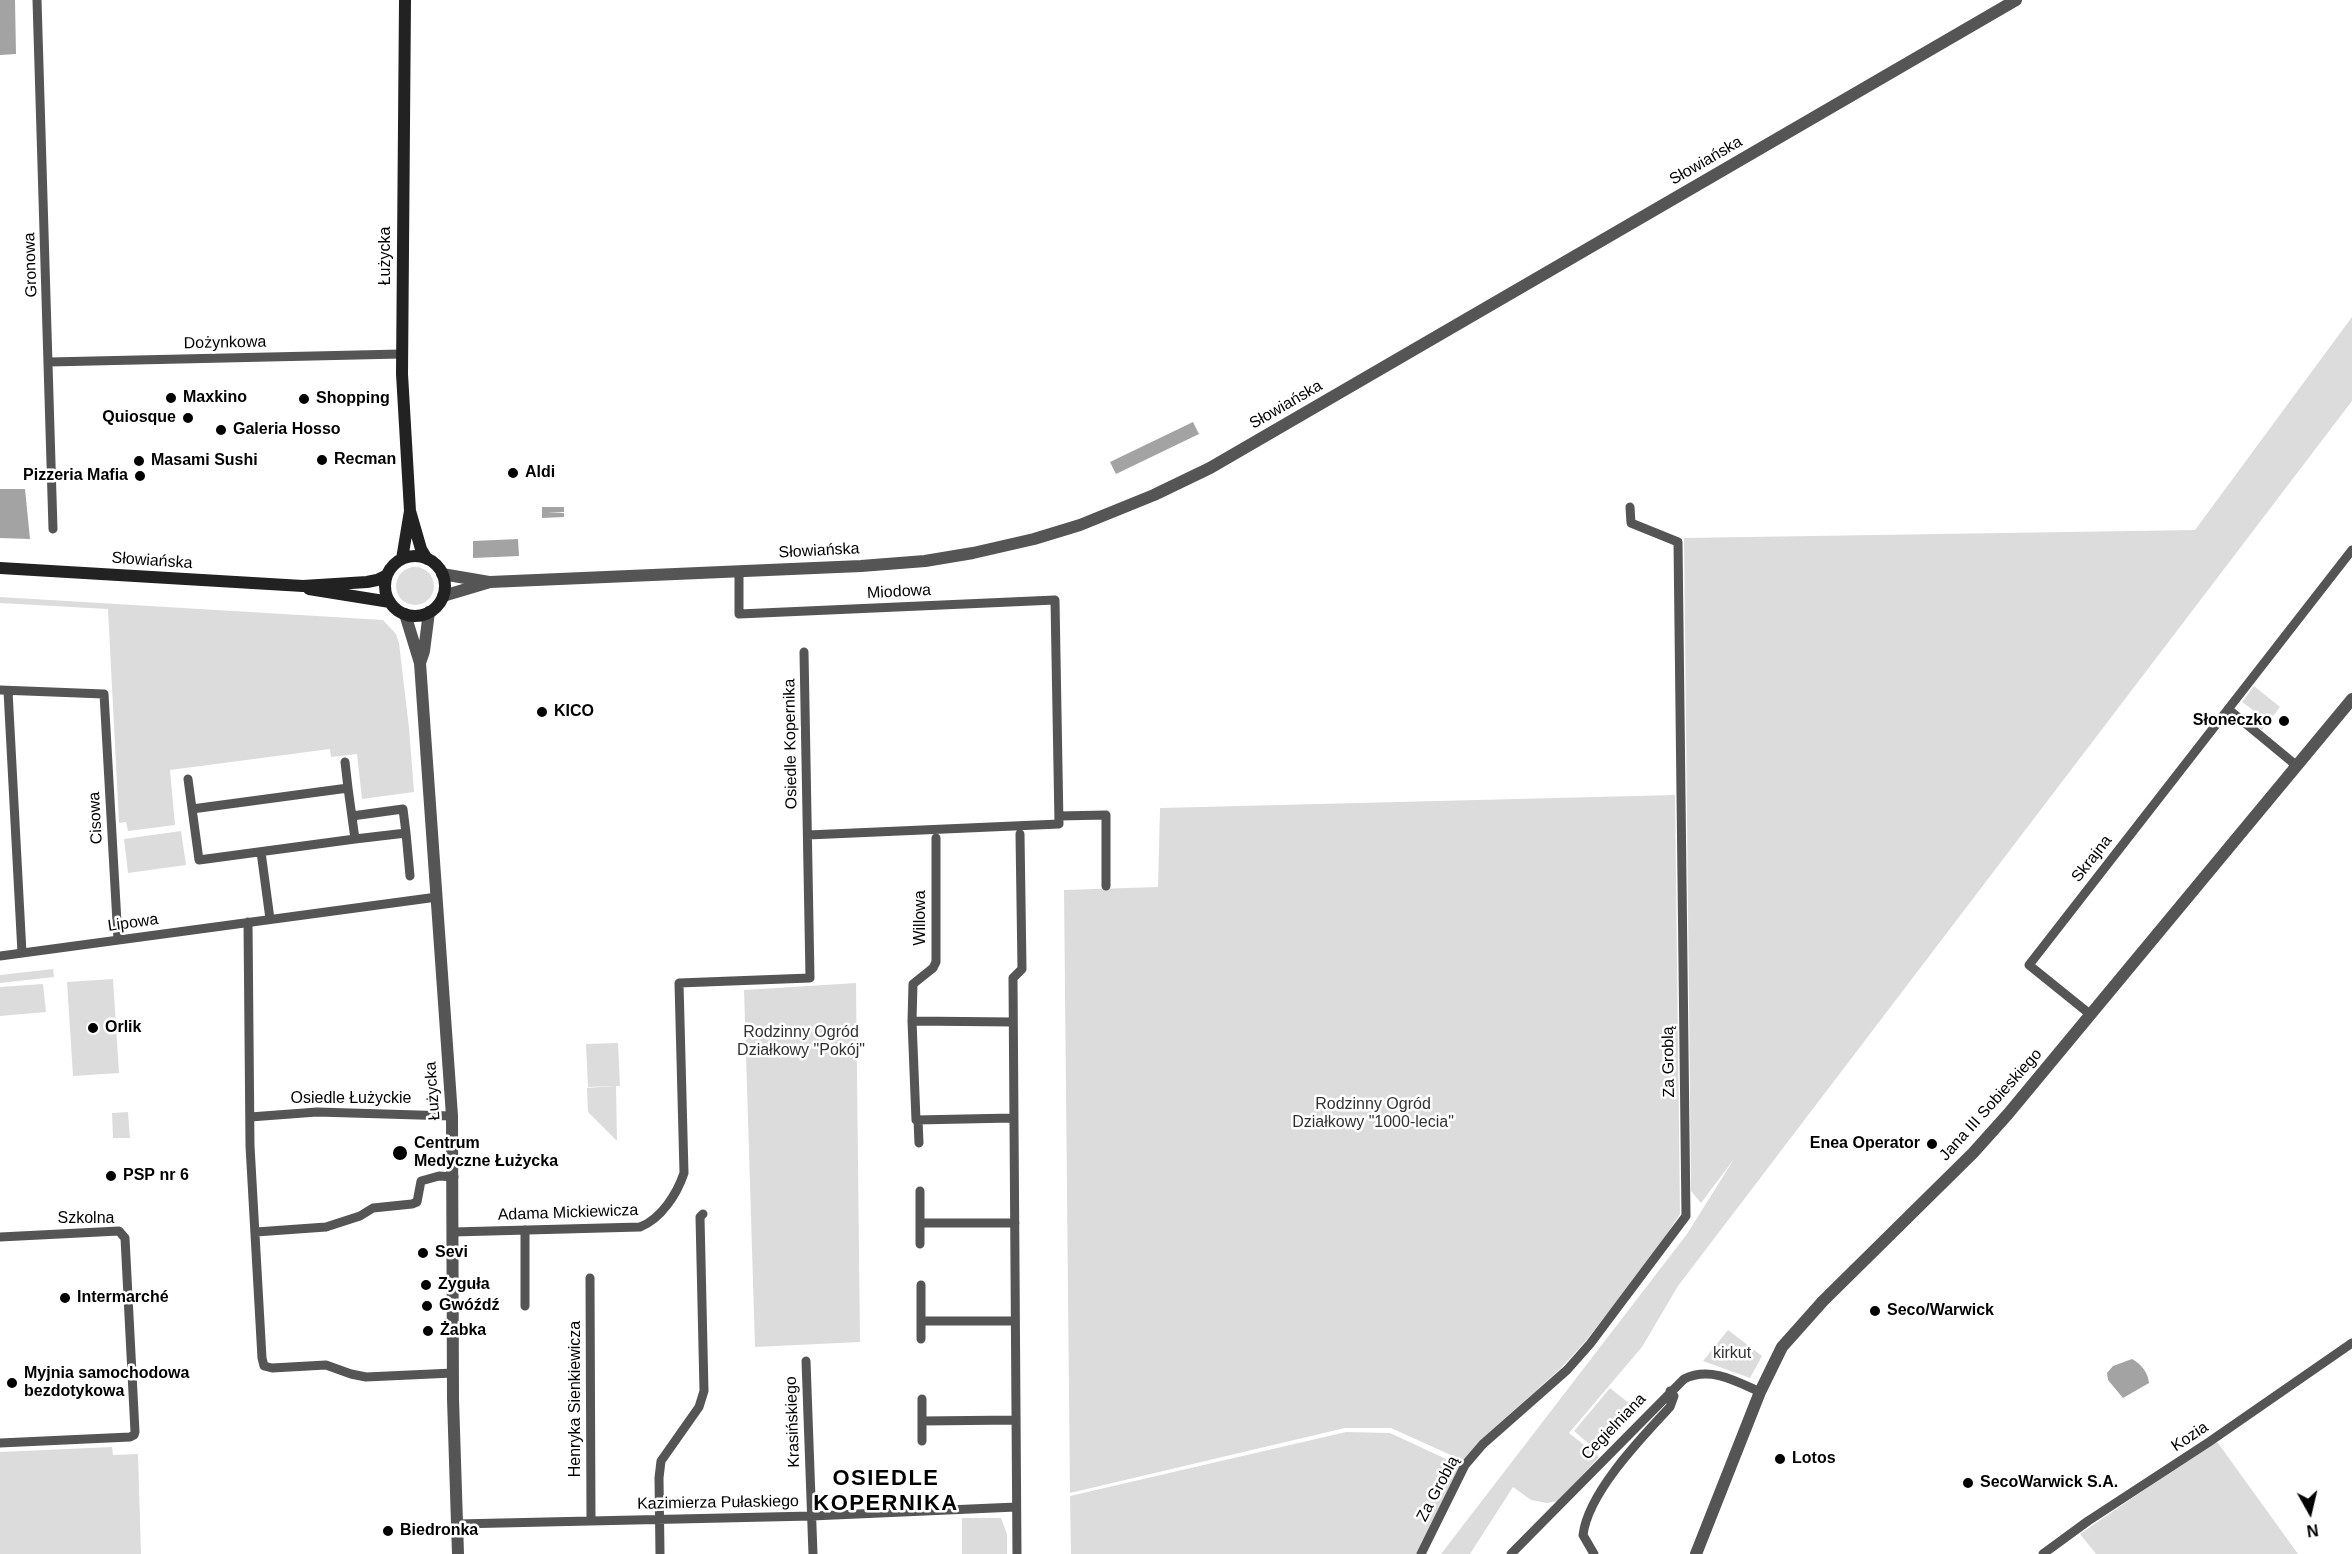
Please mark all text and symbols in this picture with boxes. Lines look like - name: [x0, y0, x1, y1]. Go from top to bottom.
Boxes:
- street label: Słowiańska: [1666, 132, 1746, 190]
- street label: Łużycka: [376, 227, 396, 285]
- street label: Gronowa: [20, 232, 42, 298]
- street label: Dożynkowa: [183, 333, 267, 353]
- street label: Słowiańska: [1246, 376, 1326, 434]
- place label: Maxkino: [183, 388, 247, 408]
- place label: Shopping: [316, 389, 390, 409]
- marker: Maxkino: [164, 391, 178, 405]
- marker: Shopping: [297, 392, 311, 406]
- place label: Quiosque: [102, 408, 176, 428]
- marker: Quiosque: [181, 411, 195, 425]
- place label: Galeria Hosso: [233, 420, 341, 440]
- marker: Galeria Hosso: [214, 423, 228, 437]
- place label: Recman: [334, 450, 396, 470]
- place label: Masami Sushi: [151, 451, 258, 471]
- marker: Recman: [315, 453, 329, 467]
- marker: Masami Sushi: [132, 454, 146, 468]
- place label: Aldi: [525, 463, 555, 483]
- place label: Pizzeria Mafia: [23, 466, 128, 486]
- marker: Aldi: [506, 466, 520, 480]
- marker: Pizzeria Mafia: [133, 469, 147, 483]
- street label: Słowiańska: [778, 539, 860, 563]
- street label: Słowiańska: [111, 549, 193, 573]
- street label: Miodowa: [867, 581, 931, 603]
- street label: Osiedle Kopernika: [780, 678, 802, 810]
- place label: KICO: [554, 702, 594, 722]
- marker: KICO: [535, 705, 549, 719]
- place label: Słoneczko: [2193, 711, 2272, 731]
- marker: Słoneczko: [2277, 714, 2291, 728]
- street label: Cisowa: [85, 791, 107, 845]
- street label: Skrajna: [2068, 832, 2116, 886]
- street label: Willowa: [911, 890, 931, 946]
- street label: Lipowa: [107, 910, 159, 936]
- place label: Orlik: [105, 1018, 141, 1038]
- marker: Orlik: [86, 1021, 100, 1035]
- park label: Rodzinny Ogród Działkowy "Pokój": [737, 1023, 865, 1061]
- street label: Za Groblą: [1659, 1026, 1679, 1098]
- street label: Jana III Sobieskiego: [1936, 1045, 2046, 1165]
- street label: Łużycka: [421, 1061, 445, 1121]
- street label: Osiedle Łużyckie: [291, 1089, 411, 1109]
- park label: Rodzinny Ogród Działkowy "1000-lecia": [1292, 1095, 1454, 1133]
- place label: Centrum Medyczne Łużycka: [414, 1134, 558, 1172]
- place label: Enea Operator: [1810, 1134, 1920, 1154]
- marker: Enea Operator: [1925, 1137, 1939, 1151]
- marker: Centrum Medyczne Łużycka: [391, 1144, 409, 1162]
- place label: PSP nr 6: [123, 1166, 189, 1186]
- marker: PSP nr 6: [104, 1169, 118, 1183]
- street label: Adama Mickiewicza: [497, 1201, 639, 1225]
- street label: Szkolna: [58, 1209, 114, 1229]
- place label: Sevi: [435, 1243, 468, 1263]
- marker: Sevi: [416, 1246, 430, 1260]
- place label: Zyguła: [438, 1275, 490, 1295]
- marker: Zyguła: [419, 1278, 433, 1292]
- place label: Intermarché: [77, 1288, 169, 1308]
- marker: Intermarché: [58, 1291, 72, 1305]
- place label: Gwóźdź: [439, 1296, 499, 1316]
- marker: Gwóźdź: [420, 1299, 434, 1313]
- place label: Seco/Warwick: [1887, 1301, 1994, 1321]
- marker: Seco/Warwick: [1868, 1304, 1882, 1318]
- place label: Żabka: [440, 1321, 486, 1341]
- street label: Henryka Sienkiewicza: [566, 1321, 586, 1477]
- marker: Żabka: [421, 1324, 435, 1338]
- park label: kirkut: [1713, 1344, 1751, 1364]
- place label: Myjnia samochodowa bezdotykowa: [24, 1364, 189, 1402]
- marker: Myjnia samochodowa bezdotykowa: [5, 1376, 19, 1390]
- street label: Krasińskiego: [782, 1376, 804, 1468]
- street label: Cegielniana: [1578, 1390, 1650, 1464]
- street label: Kozia: [2168, 1418, 2212, 1456]
- place label: Lotos: [1792, 1449, 1836, 1469]
- marker: Lotos: [1773, 1452, 1787, 1466]
- street label: Za Groblą: [1413, 1453, 1463, 1525]
- district label: OSIEDLE KOPERNIKA: [813, 1466, 959, 1518]
- place label: SecoWarwick S.A.: [1980, 1473, 2118, 1493]
- marker: SecoWarwick S.A.: [1961, 1476, 1975, 1490]
- north arrow: [2280, 1482, 2340, 1542]
- street label: Kazimierza Pułaskiego: [637, 1492, 799, 1514]
- place label: Biedronka: [400, 1521, 478, 1541]
- text: N: [2306, 1521, 2319, 1540]
- marker: Biedronka: [381, 1524, 395, 1538]

